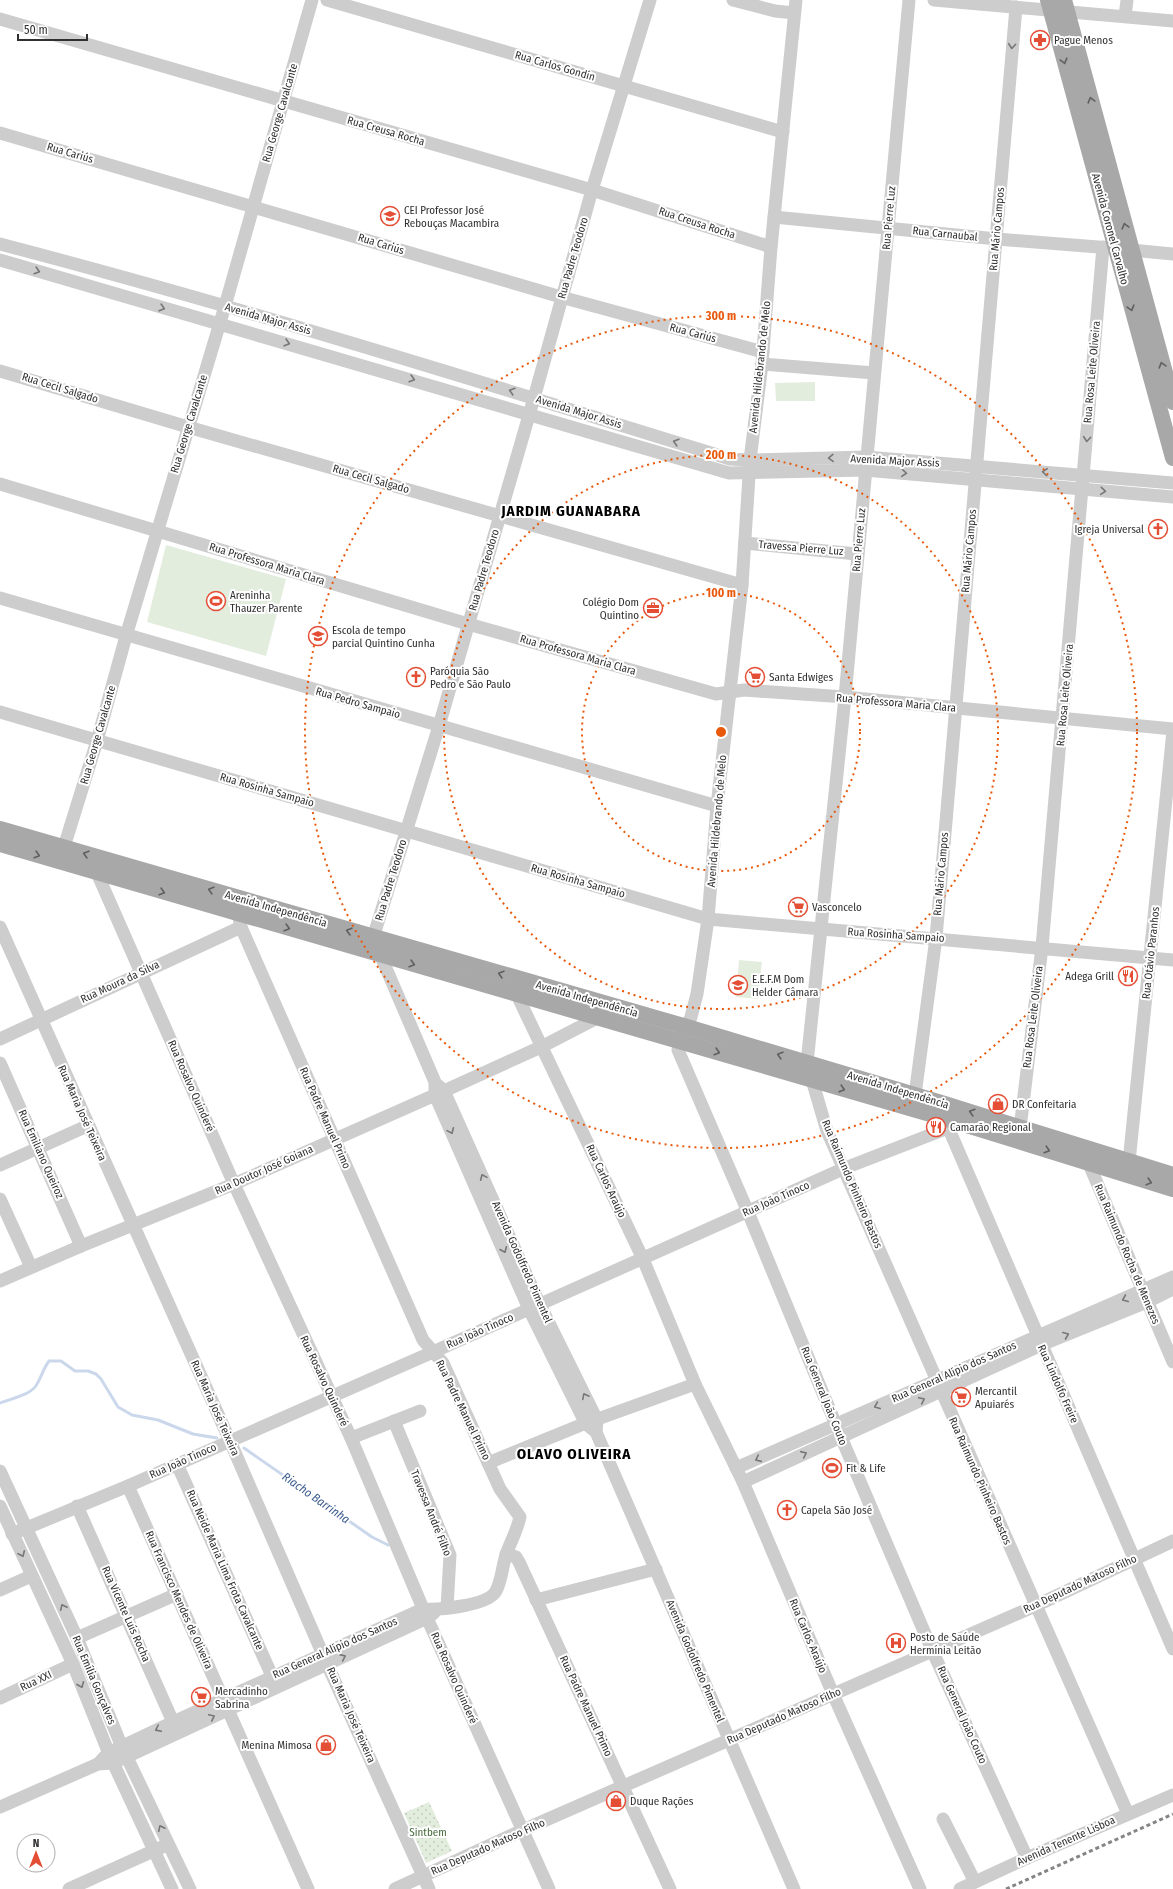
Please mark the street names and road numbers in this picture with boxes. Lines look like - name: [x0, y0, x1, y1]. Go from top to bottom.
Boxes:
- street label: Rua Carlos Gondin: [513, 48, 597, 84]
- street label: Rua George Cavalcante: [260, 62, 300, 164]
- street label: Rua Creusa Rocha: [346, 114, 426, 148]
- street label: Rua Cariús: [45, 140, 95, 166]
- street label: Avenida Coronel Carvalho: [1089, 172, 1131, 286]
- street label: Rua Pierre Luz: [880, 185, 898, 250]
- street label: Rua Mário Campos: [987, 187, 1007, 271]
- street label: Rua Creusa Rocha: [657, 204, 737, 242]
- street label: Rua Padre Teodoro: [555, 215, 591, 300]
- street label: Rua Carnaubal: [912, 224, 978, 244]
- street label: Rua Cariús: [356, 231, 406, 257]
- street label: Avenida Major Assis: [223, 300, 313, 338]
- street label: Avenida Hildebrando de Melo: [747, 300, 773, 434]
- street label: Rua Rosa Leite Oliveira: [1081, 320, 1103, 424]
- street label: Rua Cariús: [668, 321, 718, 346]
- street label: Rua Cecil Salgado: [20, 370, 100, 406]
- street label: Rua George Cavalcante: [168, 373, 210, 475]
- street label: Avenida Major Assis: [534, 393, 624, 431]
- street label: Avenida Major Assis: [850, 452, 940, 470]
- street label: Rua Cecil Salgado: [331, 462, 411, 496]
- street label: Rua Pierre Luz: [850, 507, 868, 572]
- street label: Rua Mário Campos: [959, 509, 979, 593]
- street label: Rua Padre Teodoro: [466, 527, 502, 612]
- street label: Travessa Pierre Luz: [758, 538, 845, 558]
- street label: Rua Professora Maria Clara: [208, 540, 326, 588]
- street label: Rua Professora Maria Clara: [518, 632, 638, 678]
- street label: Rua Rosa Leite Oliveira: [1054, 643, 1076, 747]
- street label: Rua George Cavalcante: [78, 684, 118, 786]
- street label: Rua Pedro Sampaio: [314, 685, 402, 721]
- street label: Rua Professora Maria Clara: [836, 691, 956, 715]
- street label: Avenida Hildebrando de Melo: [705, 754, 729, 888]
- street label: Rua Rosinha Sampaio: [218, 770, 316, 810]
- street label: Rua Mário Campos: [931, 832, 951, 916]
- street label: Rua Padre Teodoro: [372, 838, 410, 922]
- street label: Rua Rosinha Sampaio: [529, 861, 627, 901]
- street label: Avenida Independência: [223, 888, 329, 930]
- street label: Rua Otávio Paranhos: [1140, 906, 1162, 1000]
- street label: Rua Rosinha Sampaio: [847, 925, 945, 945]
- street label: Rua Moura da Silva: [78, 958, 162, 1006]
- street label: Rua Rosa Leite Oliveira: [1020, 965, 1046, 1069]
- street label: Avenida Independência: [534, 978, 640, 1020]
- street label: Rua Rosalvo Quinderé: [165, 1038, 217, 1134]
- street label: Rua Maria José Teixeira: [55, 1063, 109, 1163]
- street label: Rua Padre Manuel Primo: [297, 1065, 353, 1171]
- street label: Avenida Independência: [846, 1068, 950, 1112]
- street label: Rua Emiliano Queiroz: [16, 1108, 67, 1201]
- street label: Rua Raimundo Pinheiro Bastos: [819, 1118, 885, 1250]
- street label: Rua Doutor José Goiana: [213, 1142, 315, 1198]
- street label: Rua Carlos Araújo: [583, 1142, 629, 1220]
- street label: Rua João Tinoco: [741, 1178, 812, 1220]
- street label: Rua Raimundo Rocha de Menezes: [1092, 1182, 1163, 1326]
- street label: Avenida Godolfredo Pimentel: [489, 1199, 555, 1325]
- street label: Rua João Tinoco: [445, 1310, 516, 1352]
- street label: Rua Rosalvo Quinderé: [297, 1333, 351, 1429]
- street label: Rua General Alípio dos Santos: [890, 1338, 1019, 1405]
- street label: Rua Lindolfo Freire: [1035, 1343, 1081, 1425]
- street label: Rua General João Couto: [798, 1345, 850, 1448]
- street label: Rua Maria José Teixeira: [188, 1358, 242, 1458]
- street label: Rua Padre Manuel Primo: [433, 1358, 493, 1462]
- street label: Rua Raimundo Pinheiro Bastos: [946, 1415, 1014, 1547]
- street label: Rua João Tinoco: [148, 1440, 219, 1482]
- street label: Travessa André Filho: [408, 1468, 454, 1558]
- street label: Rua Neide Maria Lima Frota Cavalcante: [184, 1488, 266, 1652]
- street label: Rua Francisco Mendes de Oliveira: [143, 1529, 215, 1671]
- street label: Rua Deputado Matoso Filho: [1021, 1552, 1139, 1616]
- street label: Rua Vicente Luís Rocha: [99, 1564, 153, 1664]
- street label: Rua Carlos Araújo: [787, 1597, 830, 1675]
- street label: Avenida Godolfredo Pimentel: [663, 1598, 727, 1724]
- street label: Rua General Alípio dos Santos: [271, 1614, 400, 1681]
- street label: Rua Rosalvo Quinderé: [428, 1630, 480, 1726]
- street label: Rua Emília Gonçalves: [69, 1634, 119, 1727]
- street label: Rua Padre Manuel Primo: [557, 1653, 615, 1759]
- street label: Rua General João Couto: [935, 1664, 989, 1766]
- street label: Rua Maria José Teixeira: [324, 1665, 378, 1765]
- street label: Rua XXI: [18, 1668, 54, 1694]
- street label: Rua Deputado Matoso Filho: [725, 1685, 843, 1747]
- street label: Avenida Tenente Lisboa: [1015, 1813, 1117, 1869]
- street label: Rua Deputado Matoso Filho: [429, 1816, 547, 1878]

